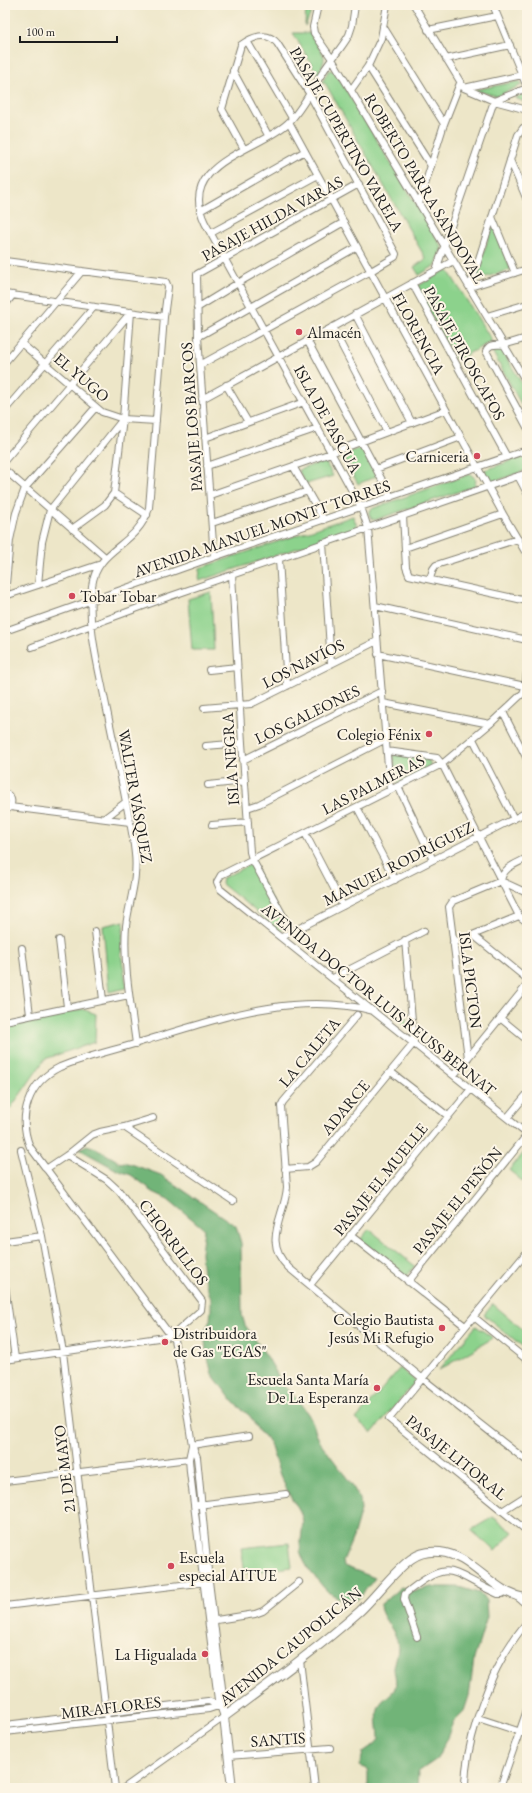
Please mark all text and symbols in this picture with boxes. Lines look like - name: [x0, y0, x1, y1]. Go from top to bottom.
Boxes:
- scale bar: [20, 18, 117, 44]
- text: 100 m: [26, 24, 56, 40]
- street label: PASAJE CUPERTINO VARELA: [285, 43, 409, 236]
- street label: ROBERTO PARRA SANDOVAL: [359, 89, 490, 288]
- street label: PASAJE HILDA VARAS: [198, 171, 347, 266]
- street label: PASAJE PIROSCAFOS: [419, 282, 510, 424]
- street label: FLORENCIA: [387, 288, 450, 379]
- place label: Almacén: [306, 322, 362, 343]
- marker: Almacén: [294, 327, 304, 337]
- street label: PASAJE LOS BARCOS: [176, 342, 207, 492]
- street label: EL YUGO: [49, 348, 114, 407]
- street label: ISLA DE PASCUA: [289, 361, 367, 478]
- place label: Carniceria: [405, 446, 470, 467]
- marker: Carniceria: [472, 451, 482, 461]
- street label: AVENIDA MANUEL MONTT TORRES: [130, 475, 393, 583]
- place label: Tobar Tobar: [80, 586, 157, 607]
- marker: Tobar Tobar: [67, 591, 77, 601]
- street label: LOS NAVÍOS: [259, 634, 348, 693]
- street label: LOS GALEONES: [251, 680, 363, 749]
- street label: ISLA NEGRA: [217, 711, 244, 806]
- place label: Colegio Fénix: [337, 724, 421, 745]
- street label: WALTER VÁSQUEZ: [113, 728, 158, 865]
- marker: Colegio Fénix: [424, 729, 434, 739]
- street label: LAS PALMERAS: [318, 749, 428, 819]
- street label: MANUEL RODRÍGUEZ: [319, 816, 477, 911]
- street label: AVENIDA DOCTOR LUIS REUSS BERNAT: [256, 898, 500, 1101]
- street label: ISLA PICTON: [454, 930, 487, 1030]
- street label: LA CALETA: [274, 1012, 345, 1092]
- street label: ADARCE: [316, 1075, 374, 1140]
- street label: PASAJE EL MUELLE: [328, 1119, 432, 1240]
- street label: PASAJE EL PEÑÓN: [408, 1142, 507, 1258]
- street label: CHORRILLOS: [134, 1195, 213, 1290]
- place label: Colegio Bautista Jesús Mi Refugio: [327, 1309, 435, 1348]
- place label: Distribuidora de Gas "EGAS": [173, 1323, 267, 1362]
- marker: Colegio Bautista Jesús Mi Refugio: [437, 1323, 447, 1333]
- marker: Distribuidora de Gas "EGAS": [160, 1337, 170, 1347]
- place label: Escuela Santa María De La Esperanza: [247, 1369, 370, 1408]
- marker: Escuela Santa María De La Esperanza: [372, 1383, 382, 1393]
- street label: PASAJE LITORAL: [402, 1410, 512, 1505]
- street label: 21 DE MAYO: [49, 1424, 80, 1514]
- place label: Escuela especial AITUE: [179, 1547, 277, 1586]
- marker: Escuela especial AITUE: [166, 1561, 176, 1571]
- street label: AVENIDA CAUPOLICÁN: [214, 1582, 366, 1711]
- place label: La Higualada: [115, 1644, 198, 1665]
- marker: La Higualada: [200, 1649, 210, 1659]
- street label: MIRAFLORES: [60, 1691, 162, 1724]
- street label: SANTIS: [250, 1727, 306, 1752]

